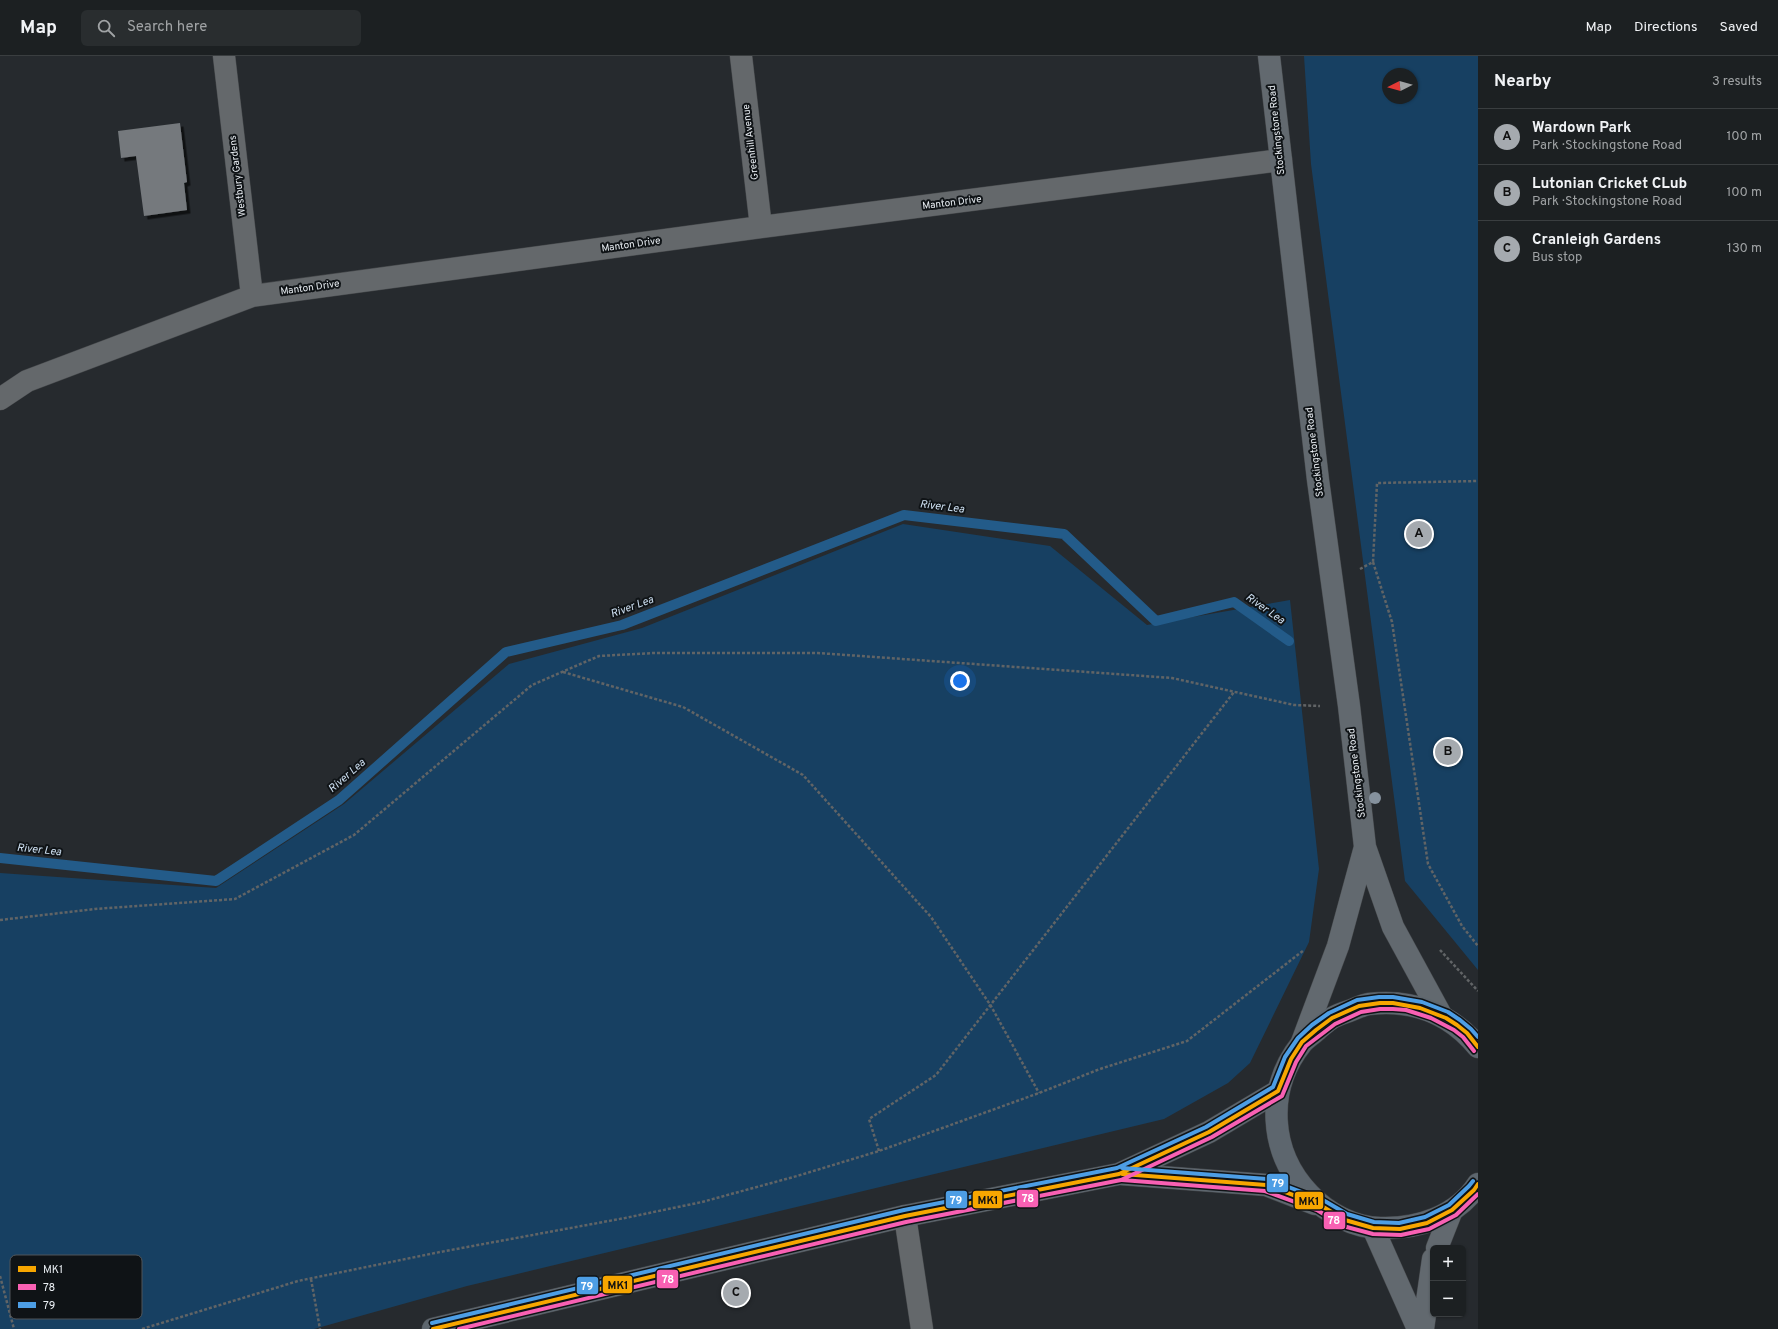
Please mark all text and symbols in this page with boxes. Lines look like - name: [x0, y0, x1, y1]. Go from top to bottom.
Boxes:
- search box: [81, 10, 361, 46]
- text: Map: [20, 16, 57, 40]
- icon: search: [95, 17, 117, 39]
- text: Search here: [127, 18, 207, 37]
- text: Map: [1586, 19, 1612, 36]
- text: Directions: [1634, 19, 1698, 36]
- text: Saved: [1720, 19, 1758, 36]
- north arrow: [1382, 68, 1418, 104]
- text: Nearby: [1494, 71, 1551, 93]
- text: 3 results: [1712, 74, 1762, 90]
- street label: Stockingstone Road: [1266, 85, 1288, 175]
- street label: Greenhill Avenue: [740, 103, 762, 181]
- text: Wardown Park: [1532, 119, 1631, 138]
- text: A: [1502, 129, 1512, 145]
- text: 100 m: [1726, 129, 1762, 145]
- street label: Westbury Gardens: [227, 134, 249, 217]
- text: Park · Stockingstone Road: [1532, 138, 1682, 154]
- text: Lutonian Cricket CLub: [1532, 175, 1687, 194]
- text: B: [1503, 185, 1511, 201]
- text: 100 m: [1726, 185, 1762, 201]
- street label: Manton Drive: [922, 193, 982, 213]
- text: Park · Stockingstone Road: [1532, 194, 1682, 210]
- text: Cranleigh Gardens: [1532, 231, 1661, 250]
- street label: Manton Drive: [601, 234, 661, 256]
- text: C: [1503, 241, 1511, 257]
- text: 130 m: [1727, 241, 1762, 257]
- text: Bus stop: [1532, 250, 1582, 266]
- street label: Manton Drive: [280, 277, 340, 299]
- street label: Stockingstone Road: [1303, 407, 1327, 497]
- water label: River Lea: [919, 497, 965, 517]
- pin: A: [1406, 519, 1432, 549]
- water label: River Lea: [1243, 590, 1288, 628]
- water label: River Lea: [609, 593, 656, 621]
- your location: [950, 671, 970, 691]
- street label: Stockingstone Road: [1345, 728, 1369, 818]
- pin: B: [1435, 737, 1461, 767]
- water label: River Lea: [326, 756, 369, 796]
- water label: River Lea: [16, 841, 62, 859]
- line badge: 79: [1266, 1173, 1289, 1193]
- text: 79: [1272, 1177, 1285, 1191]
- line badge: 78: [1016, 1189, 1039, 1208]
- line badge: 79: [945, 1190, 968, 1209]
- line badge: MK1: [972, 1190, 1003, 1209]
- line badge: MK1: [1294, 1191, 1324, 1210]
- text: 78: [1022, 1192, 1034, 1206]
- text: 79: [950, 1194, 963, 1208]
- text: MK1: [978, 1194, 998, 1208]
- text: MK1: [1299, 1195, 1319, 1209]
- line badge: 78: [1323, 1211, 1346, 1230]
- text: 78: [1328, 1214, 1340, 1228]
- map controls: [1430, 1245, 1466, 1317]
- button: +: [1430, 1245, 1466, 1281]
- legend: [10, 1255, 142, 1319]
- text: MK1: [43, 1263, 63, 1277]
- line badge: 78: [656, 1269, 679, 1289]
- text: 78: [662, 1273, 674, 1287]
- line badge: MK1: [602, 1275, 633, 1294]
- line badge: 79: [576, 1276, 599, 1295]
- pin: C: [723, 1278, 749, 1308]
- text: MK1: [608, 1279, 628, 1293]
- text: 79: [581, 1280, 594, 1294]
- text: 78: [43, 1281, 55, 1295]
- button: −: [1430, 1281, 1466, 1317]
- text: 79: [43, 1299, 55, 1313]

